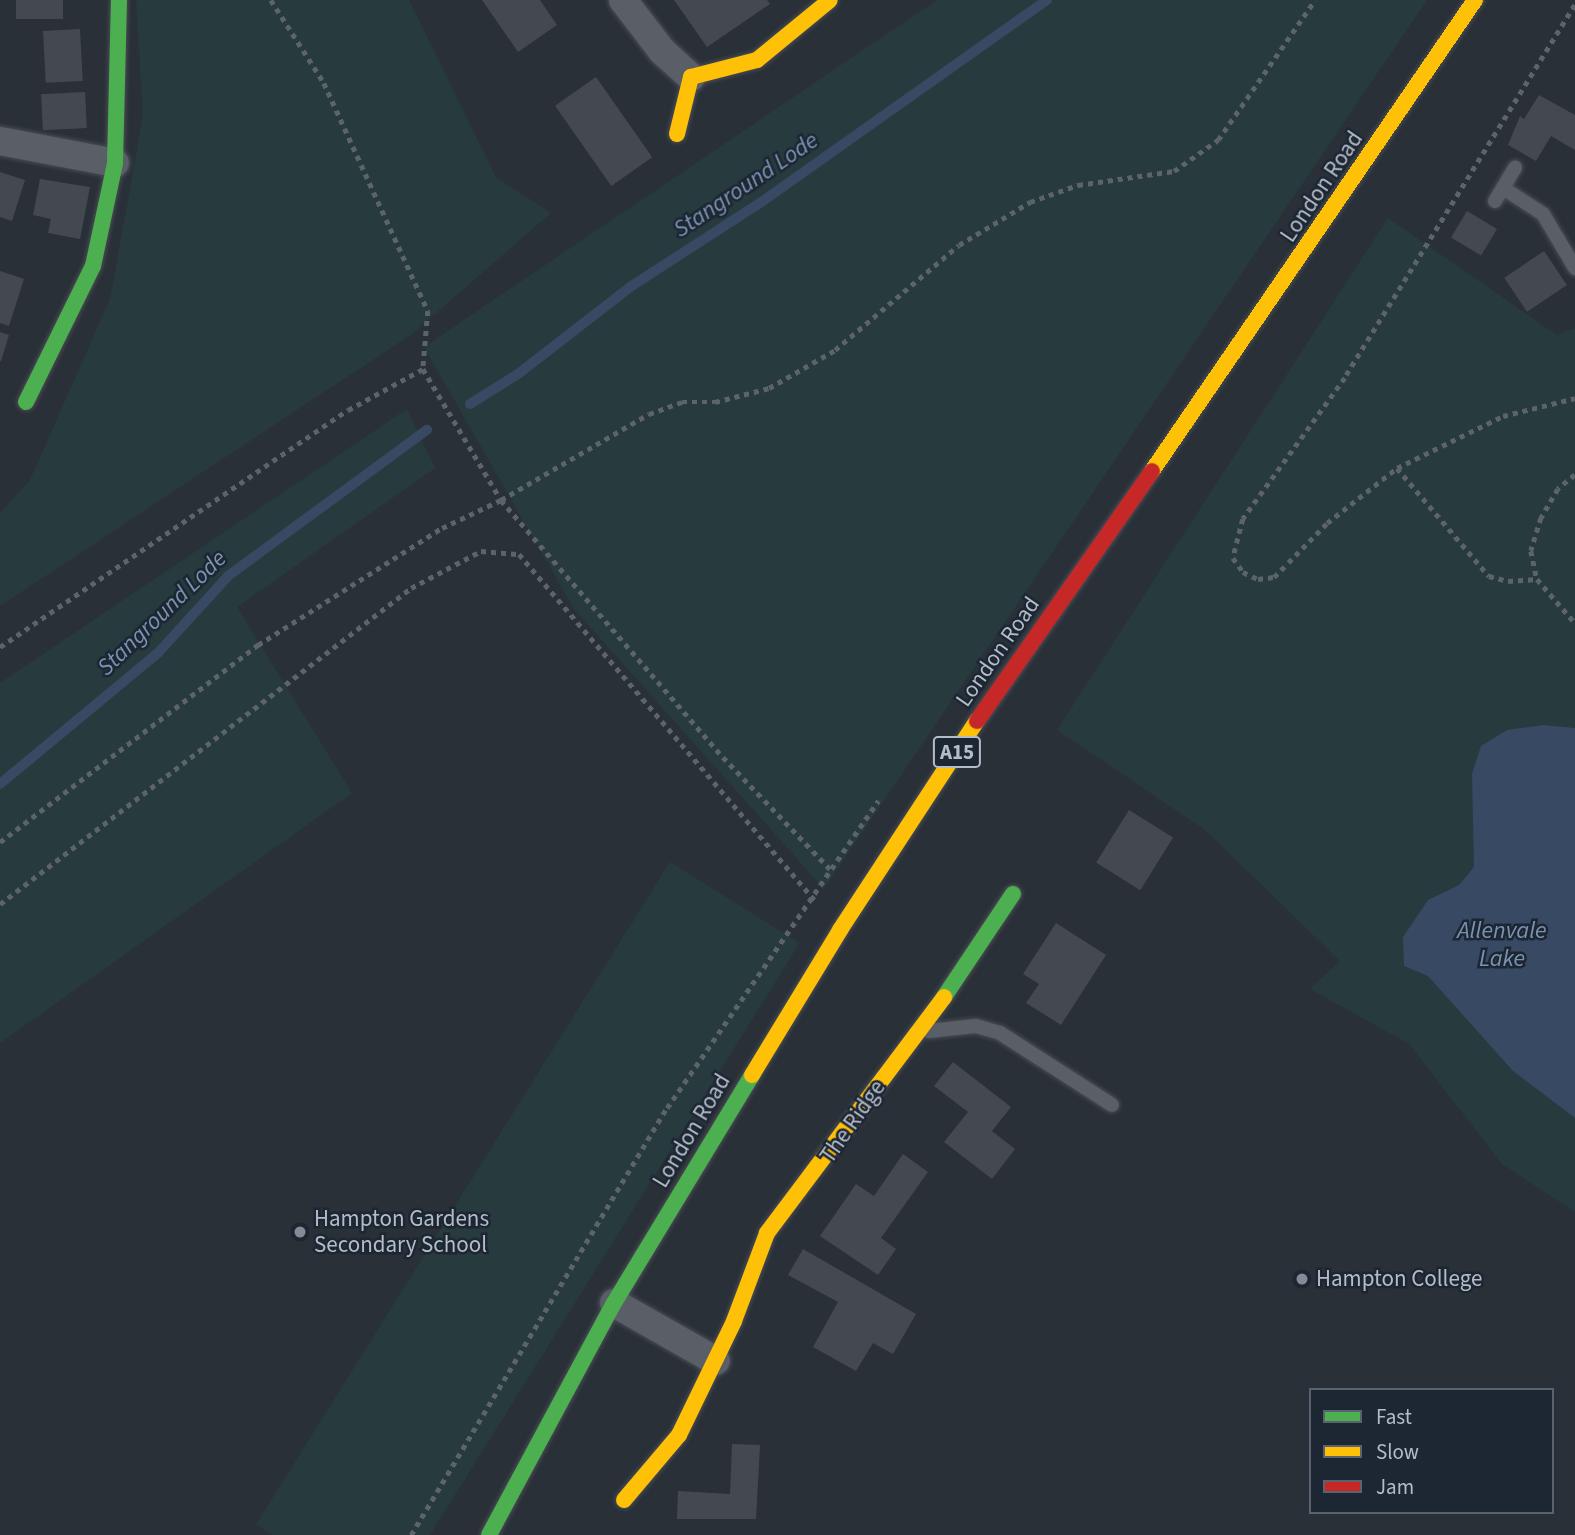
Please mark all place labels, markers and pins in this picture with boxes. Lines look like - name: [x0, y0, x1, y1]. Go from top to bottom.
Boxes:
- place label: Hampton Gardens Secondary School: [314, 1205, 489, 1259]
- marker: Hampton Gardens Secondary School: [292, 1224, 308, 1240]
- place label: Hampton College: [1316, 1265, 1482, 1293]
- marker: Hampton College: [1294, 1271, 1310, 1287]

